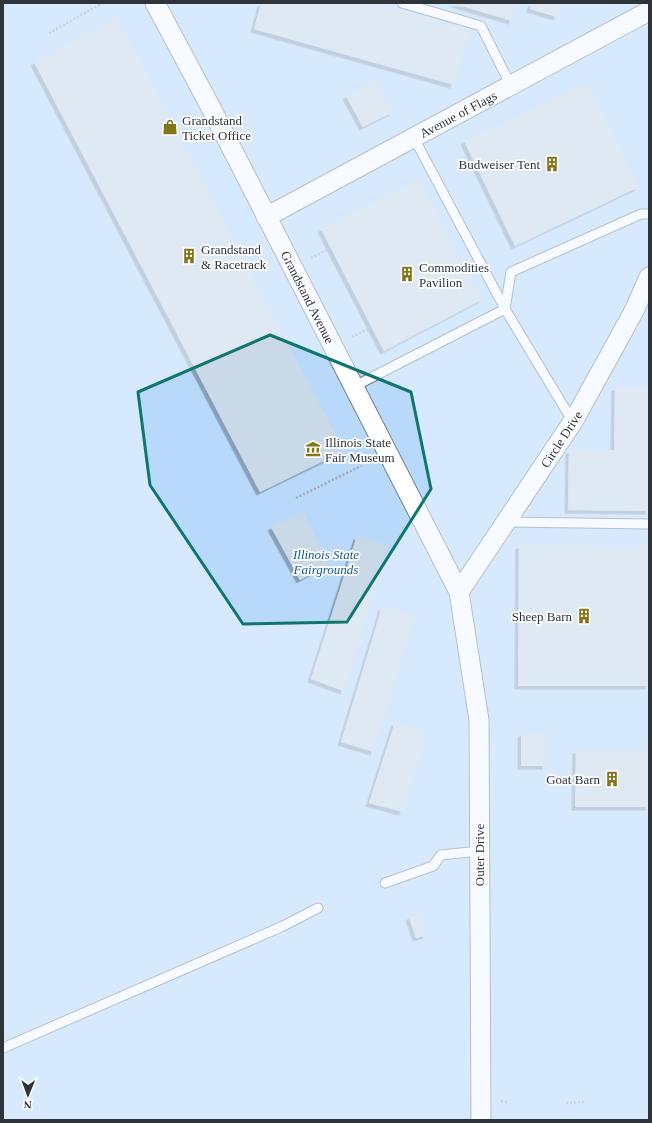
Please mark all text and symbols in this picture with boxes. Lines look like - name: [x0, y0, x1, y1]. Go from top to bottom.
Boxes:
- street label: Avenue of Flags: [417, 88, 499, 141]
- place label: Grandstand Ticket Office: [182, 113, 251, 143]
- shop icon: Grandstand Ticket Office: [161, 118, 179, 136]
- building icon: Budweiser Tent: [543, 155, 561, 173]
- place label: Budweiser Tent: [458, 157, 540, 172]
- place label: Grandstand & Racetrack: [201, 242, 267, 272]
- building icon: Grandstand & Racetrack: [180, 247, 198, 265]
- street label: Grandstand Avenue: [278, 248, 337, 346]
- place label: Commodities Pavilion: [419, 260, 489, 290]
- building icon: Commodities Pavilion: [398, 265, 416, 283]
- street label: Circle Drive: [538, 408, 585, 470]
- place label: Illinois State Fair Museum: [325, 435, 395, 465]
- museum icon: Illinois State Fair Museum: [304, 440, 322, 458]
- park label: Illinois State Fairgrounds: [292, 547, 359, 577]
- building icon: Sheep Barn: [575, 607, 593, 625]
- place label: Sheep Barn: [512, 609, 572, 624]
- building icon: Goat Barn: [603, 770, 621, 788]
- place label: Goat Barn: [546, 772, 600, 787]
- street label: Outer Drive: [472, 824, 487, 886]
- north arrow: [8, 1075, 48, 1115]
- text: N: [24, 1099, 32, 1111]

